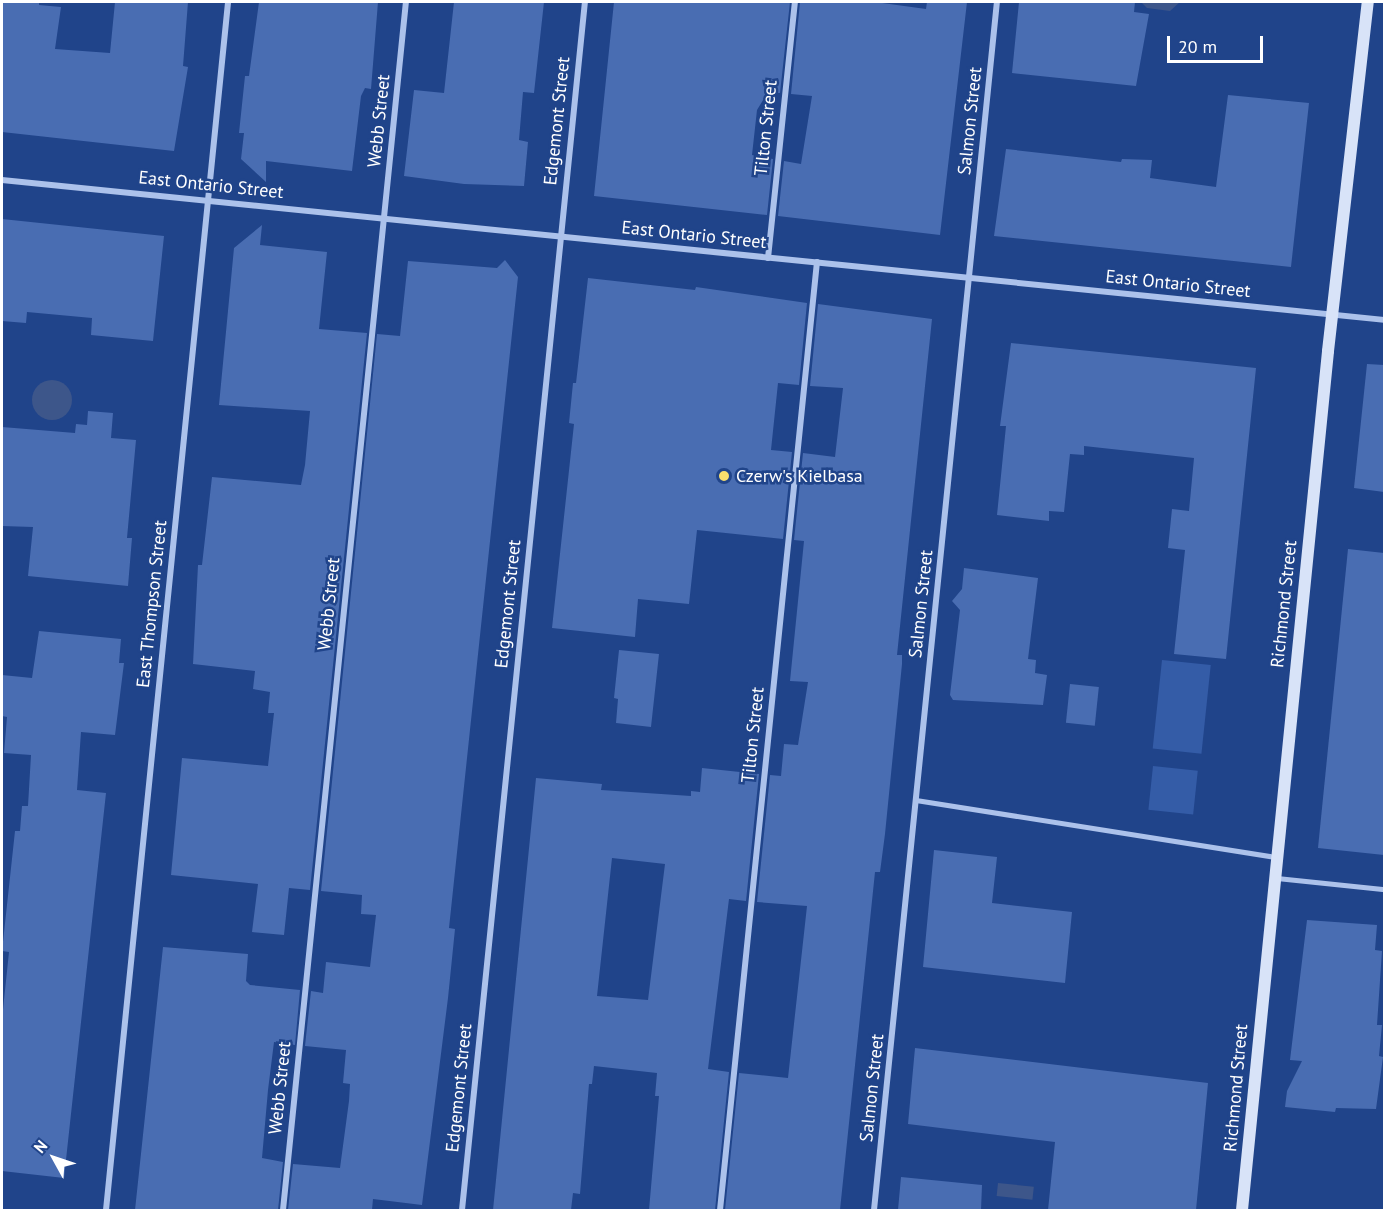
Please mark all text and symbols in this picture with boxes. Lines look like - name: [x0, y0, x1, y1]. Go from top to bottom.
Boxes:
- scale bar: [1170, 24, 1266, 62]
- text: 20 m: [1178, 35, 1217, 58]
- street label: Edgemont Street: [540, 56, 574, 186]
- street label: Salmon Street: [954, 66, 986, 176]
- street label: Webb Street: [363, 73, 395, 169]
- street label: Tilton Street: [750, 79, 782, 177]
- street label: East Ontario Street: [137, 167, 285, 203]
- street label: East Ontario Street: [620, 217, 768, 253]
- street label: East Ontario Street: [1104, 266, 1252, 302]
- place label: Czerw's Kielbasa: [736, 465, 863, 487]
- marker: Czerw's Kielbasa: [717, 469, 731, 483]
- street label: East Thompson Street: [132, 519, 172, 689]
- street label: Edgemont Street: [491, 539, 525, 669]
- street label: Richmond Street: [1267, 539, 1301, 669]
- street label: Salmon Street: [905, 549, 937, 659]
- street label: Webb Street: [313, 556, 345, 652]
- street label: Tilton Street: [737, 686, 769, 784]
- street label: Edgemont Street: [442, 1023, 476, 1153]
- street label: Richmond Street: [1220, 1023, 1252, 1153]
- street label: Salmon Street: [856, 1033, 888, 1143]
- street label: Webb Street: [264, 1040, 296, 1136]
- north arrow: [24, 1128, 84, 1188]
- text: N: [29, 1136, 51, 1157]

